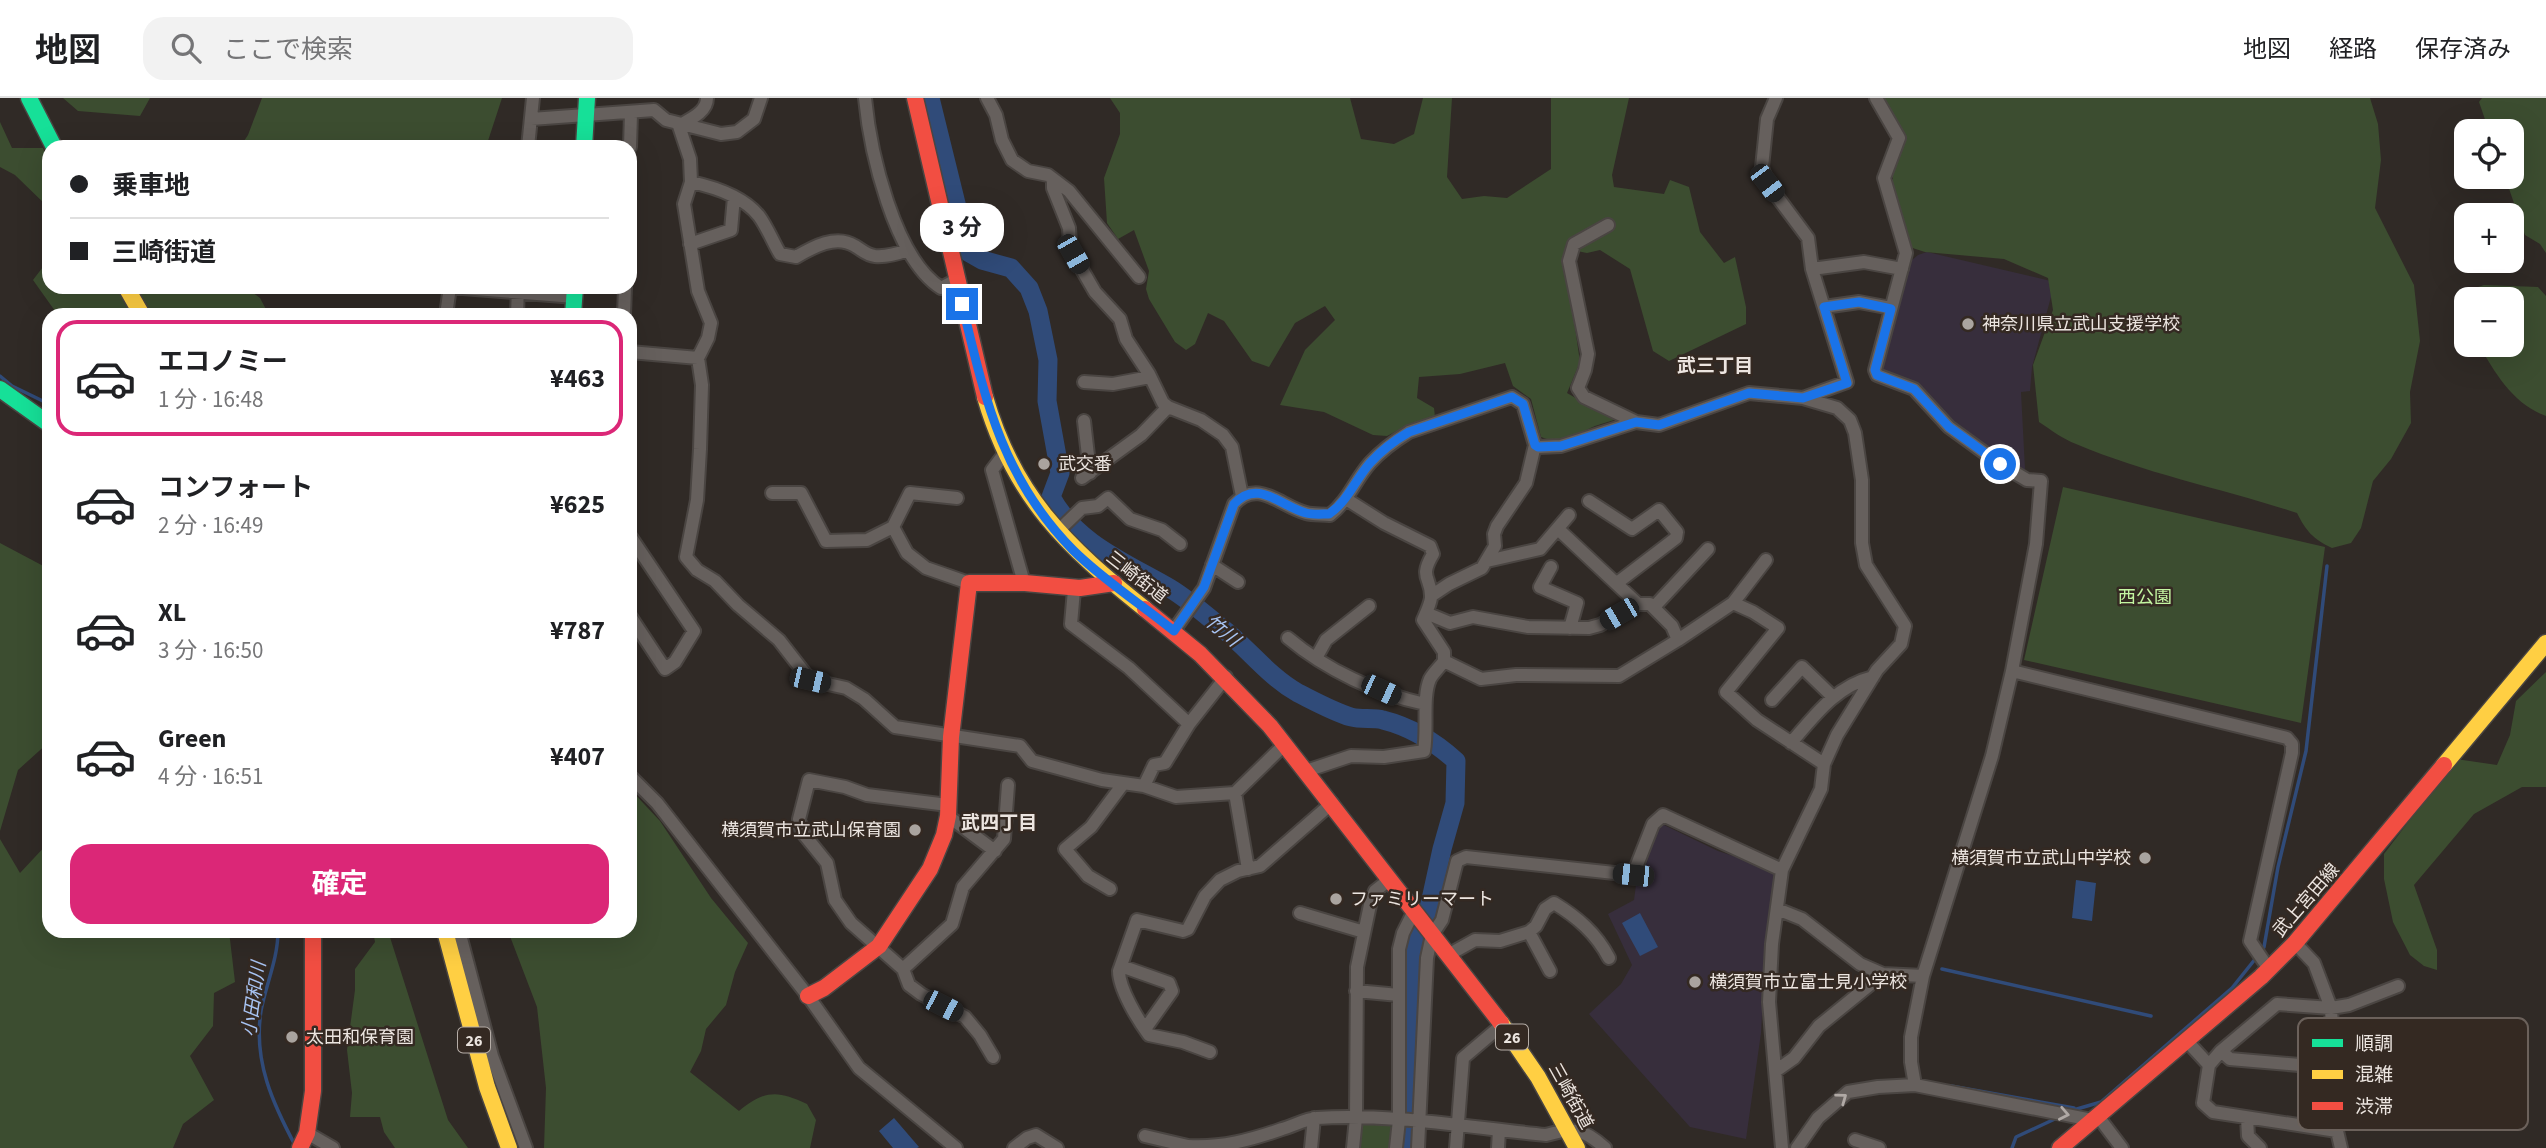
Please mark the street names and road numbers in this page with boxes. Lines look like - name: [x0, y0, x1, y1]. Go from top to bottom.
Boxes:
- street label: 三崎街道: [1101, 545, 1173, 609]
- street label: 武上宮田線: [2267, 858, 2345, 942]
- road number: 26: [1496, 1024, 1528, 1049]
- road number: 26: [458, 1028, 490, 1052]
- street label: 三崎街道: [1542, 1059, 1599, 1134]

